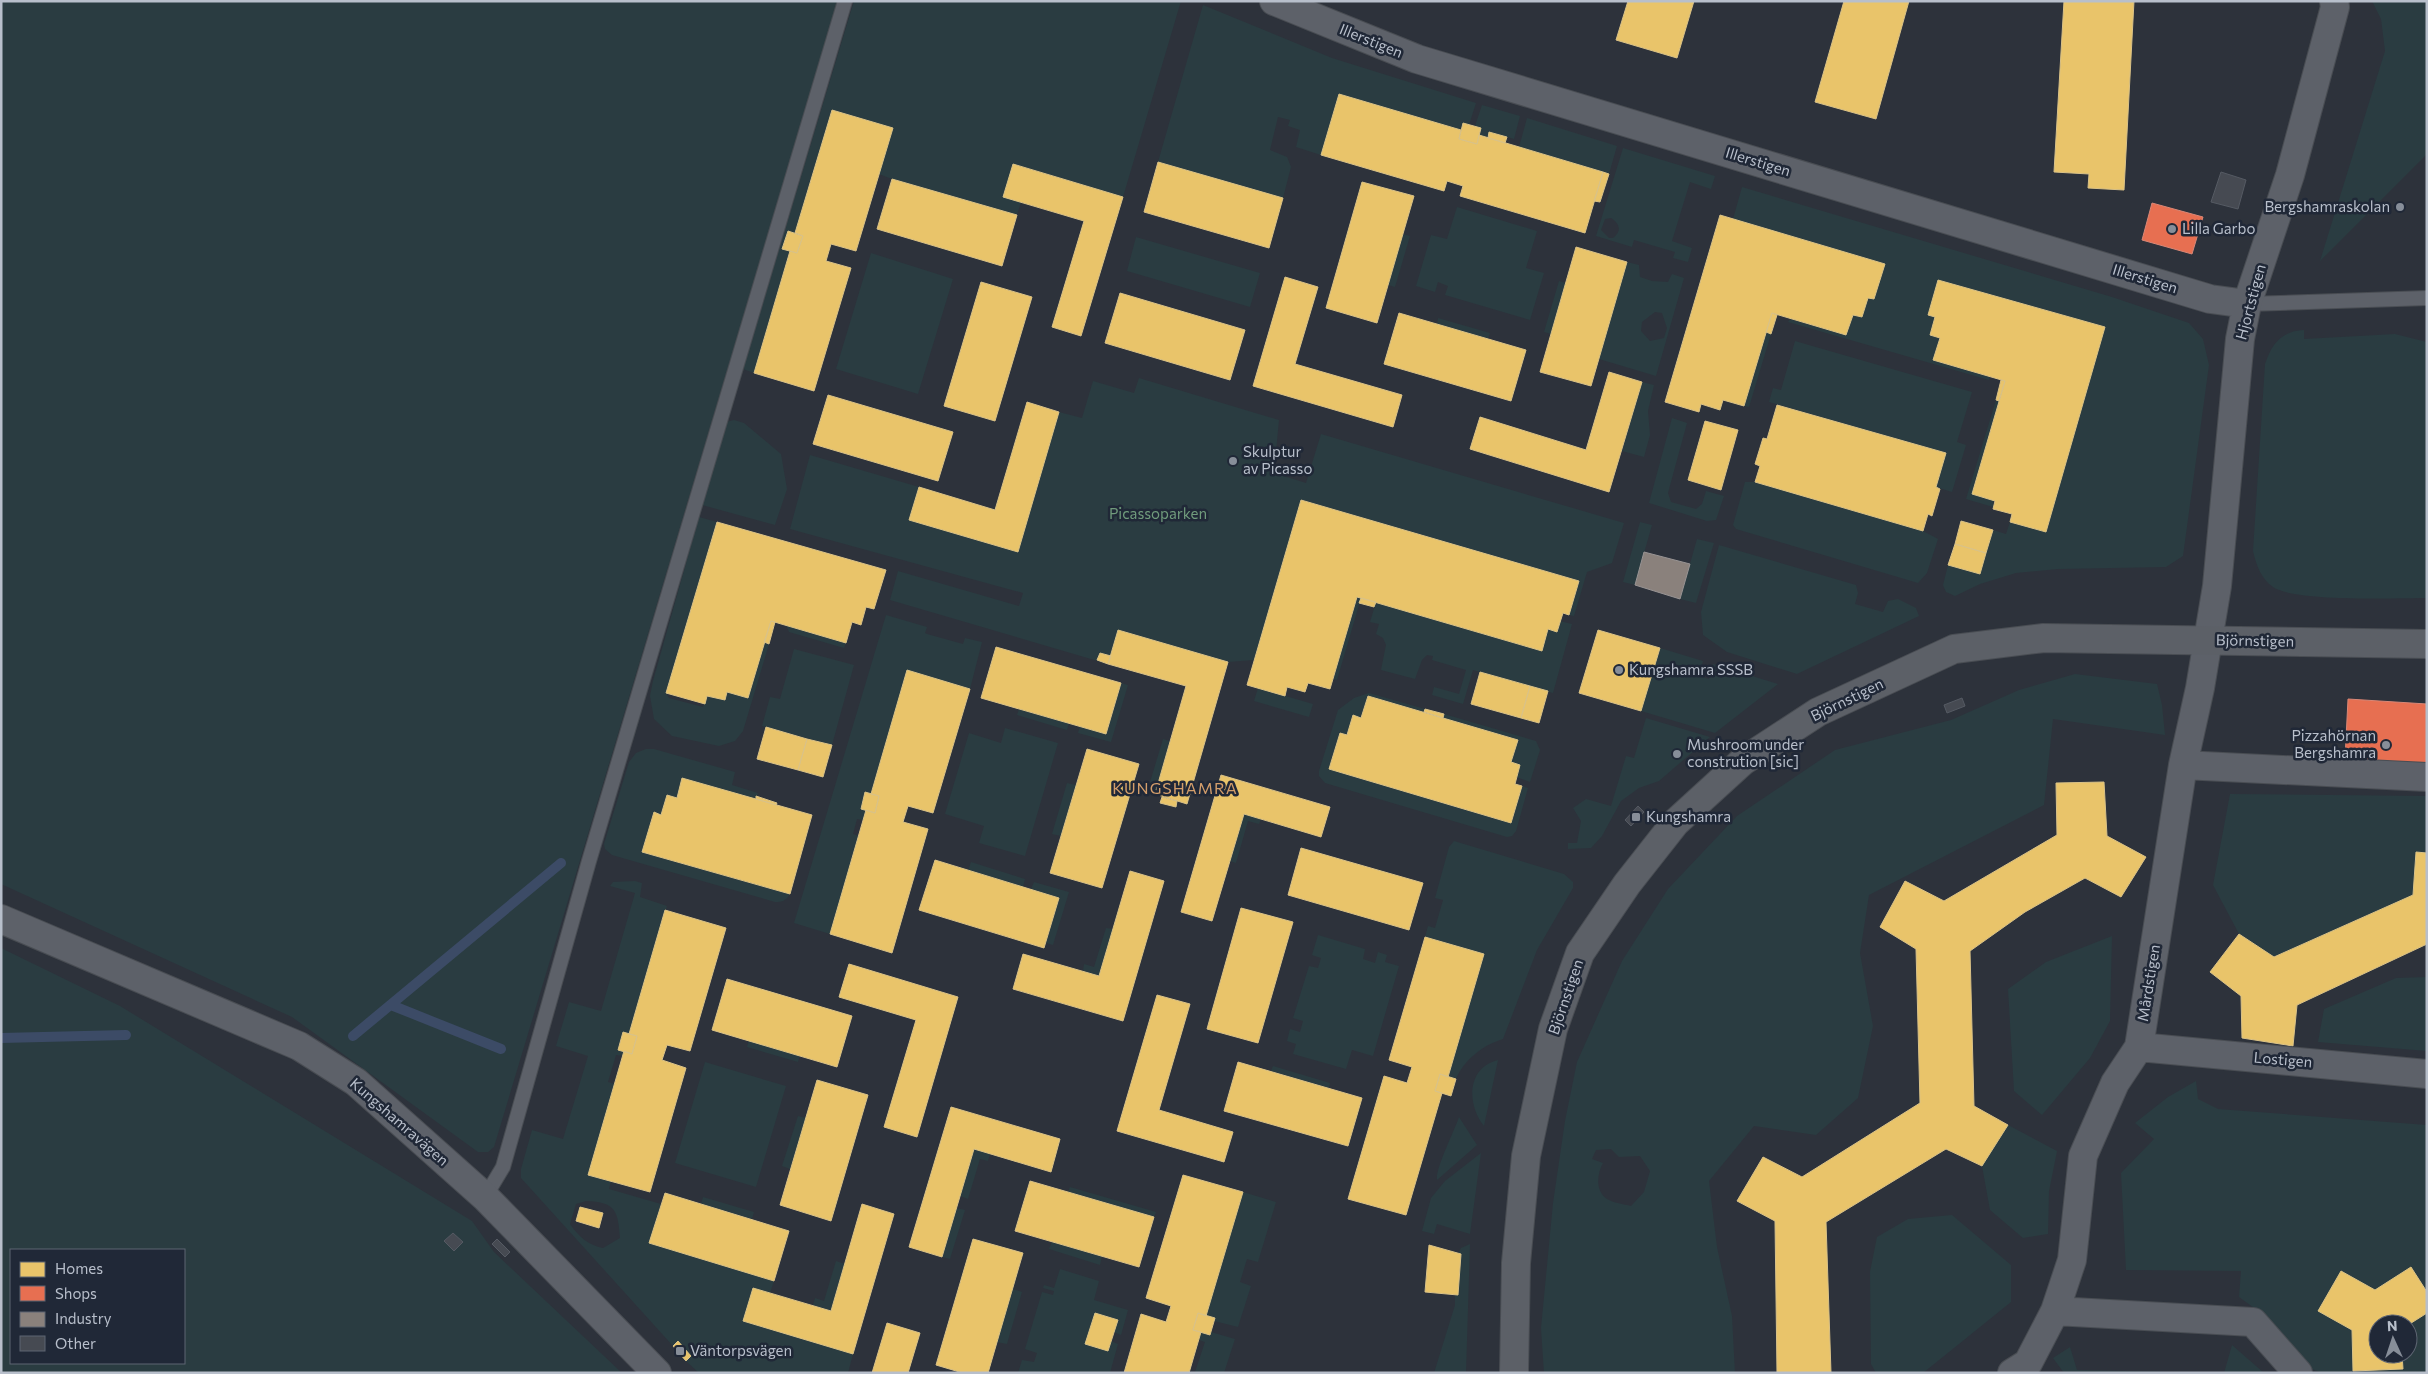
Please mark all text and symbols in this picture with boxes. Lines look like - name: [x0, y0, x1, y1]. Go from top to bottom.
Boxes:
- street label: Illerstigen: [1337, 19, 1406, 61]
- street label: Illerstigen: [1724, 143, 1793, 179]
- place label: Bergshamraskolan: [2264, 197, 2390, 215]
- marker: Bergshamraskolan: [2394, 201, 2406, 213]
- place label: Lilla Garbo: [2182, 219, 2255, 237]
- marker: Lilla Garbo: [2166, 223, 2178, 235]
- street label: Illerstigen: [2111, 260, 2180, 296]
- street label: Hjortstigen: [2231, 262, 2269, 341]
- place label: Skulptur av Picasso: [1243, 442, 1312, 477]
- marker: Skulptur av Picasso: [1227, 455, 1239, 467]
- park label: Picassoparken: [1109, 504, 1207, 522]
- street label: Björnstigen: [2216, 630, 2294, 650]
- place label: Kungshamra SSSB: [1629, 660, 1753, 678]
- marker: Kungshamra SSSB: [1613, 664, 1625, 676]
- street label: Björnstigen: [1807, 674, 1886, 724]
- place label: Pizzahörnan Bergshamra: [2291, 726, 2376, 761]
- place label: Mushroom under constrution [sic]: [1687, 735, 1804, 770]
- marker: Pizzahörnan Bergshamra: [2380, 739, 2392, 751]
- marker: Mushroom under constrution [sic]: [1671, 748, 1683, 760]
- district label: KUNGSHAMRA: [1112, 778, 1238, 797]
- place label: Kungshamra: [1646, 807, 1731, 825]
- marker: Kungshamra: [1630, 811, 1642, 823]
- street label: Mårdstigen: [2133, 943, 2163, 1023]
- street label: Björnstigen: [1544, 957, 1586, 1037]
- street label: Lostigen: [2253, 1047, 2313, 1071]
- street label: Kungshamravägen: [347, 1074, 453, 1169]
- legend: [10, 1249, 185, 1364]
- text: Homes: [55, 1259, 103, 1277]
- text: Shops: [55, 1284, 97, 1302]
- text: Industry: [55, 1309, 112, 1327]
- north arrow: [2368, 1314, 2418, 1364]
- text: N: [2387, 1317, 2398, 1334]
- text: Other: [55, 1334, 96, 1352]
- place label: Väntorpsvägen: [690, 1341, 792, 1359]
- marker: Väntorpsvägen: [674, 1345, 686, 1357]

